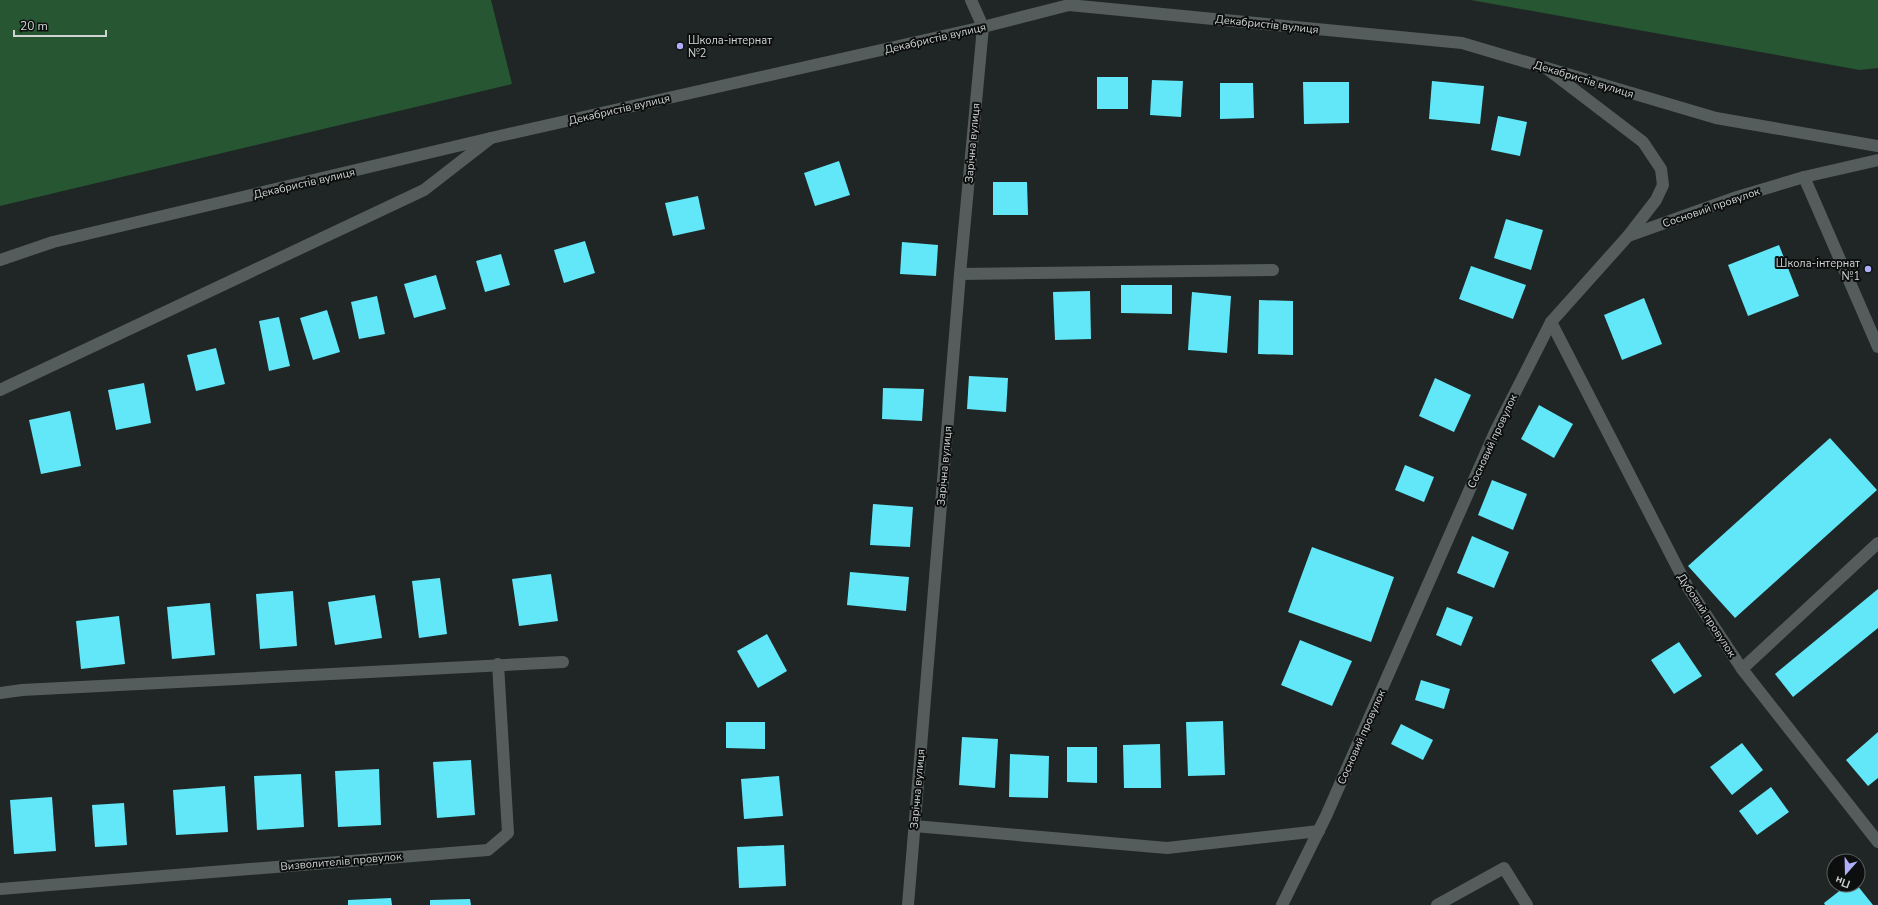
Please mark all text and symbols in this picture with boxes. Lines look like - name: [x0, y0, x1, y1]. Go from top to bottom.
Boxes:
- scale bar: [14, 12, 106, 38]
- street label: Декабристів вулиця: [1215, 12, 1319, 37]
- text: 20 m: [20, 18, 48, 34]
- street label: Декабристів вулиця: [883, 20, 987, 57]
- place label: Школа-інтернат №2: [688, 33, 772, 61]
- marker: Школа-інтернат №2: [675, 41, 685, 51]
- street label: Декабристів вулиця: [1532, 57, 1636, 102]
- street label: Декабристів вулиця: [567, 91, 671, 128]
- street label: Зарічна вулиця: [962, 102, 983, 184]
- street label: Декабристів вулиця: [252, 165, 356, 202]
- street label: Сосновий провулок: [1660, 184, 1762, 231]
- place label: Школа-інтернат №1: [1776, 256, 1860, 284]
- marker: Школа-інтернат №1: [1863, 264, 1873, 274]
- street label: Сосновий провулок: [1464, 392, 1521, 491]
- street label: Зарічна вулиця: [934, 425, 955, 507]
- street label: Дубовий провулок: [1674, 570, 1739, 660]
- street label: Сосновий провулок: [1334, 687, 1389, 787]
- street label: Зарічна вулиця: [907, 748, 928, 830]
- street label: Визволителів провулок: [280, 849, 403, 874]
- north arrow: [1826, 853, 1866, 893]
- text: Пн: [1833, 872, 1852, 892]

